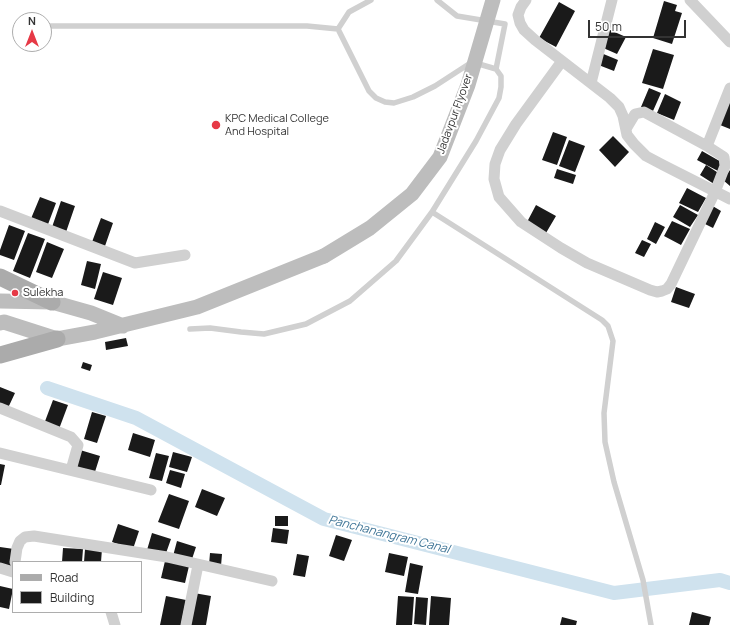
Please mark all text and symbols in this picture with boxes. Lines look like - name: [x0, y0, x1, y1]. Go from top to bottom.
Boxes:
- north arrow: [12, 12, 52, 52]
- scale bar: [590, 12, 688, 38]
- text: N: [28, 13, 36, 28]
- text: 50 m: [595, 18, 622, 35]
- street label: Jadavpur Flyover: [434, 72, 476, 156]
- place label: KPC Medical College And Hospital: [225, 112, 329, 138]
- marker: KPC Medical College And Hospital: [210, 119, 222, 131]
- place label: Sulekha: [23, 286, 63, 300]
- marker: Sulekha: [10, 288, 20, 298]
- water label: Panchanangram Canal: [327, 513, 451, 557]
- legend: [12, 561, 142, 613]
- text: Road: [50, 569, 78, 586]
- text: Building: [50, 589, 94, 606]

